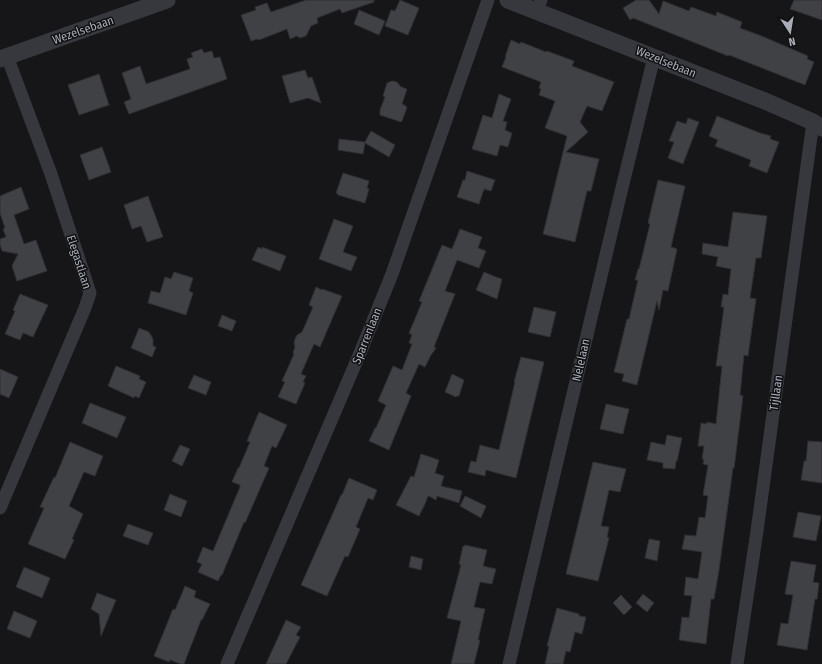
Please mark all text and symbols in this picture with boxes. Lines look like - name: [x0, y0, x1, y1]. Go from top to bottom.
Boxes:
- north arrow: [770, 12, 810, 52]
- street label: Wezelsebaan: [51, 13, 115, 47]
- text: N: [787, 34, 797, 48]
- street label: Wezelsebaan: [634, 44, 698, 80]
- street label: Elegastlaan: [64, 233, 94, 291]
- street label: Sparrenlaan: [349, 306, 385, 366]
- street label: Nelelaan: [569, 337, 593, 383]
- street label: Tijllaan: [767, 374, 785, 412]

